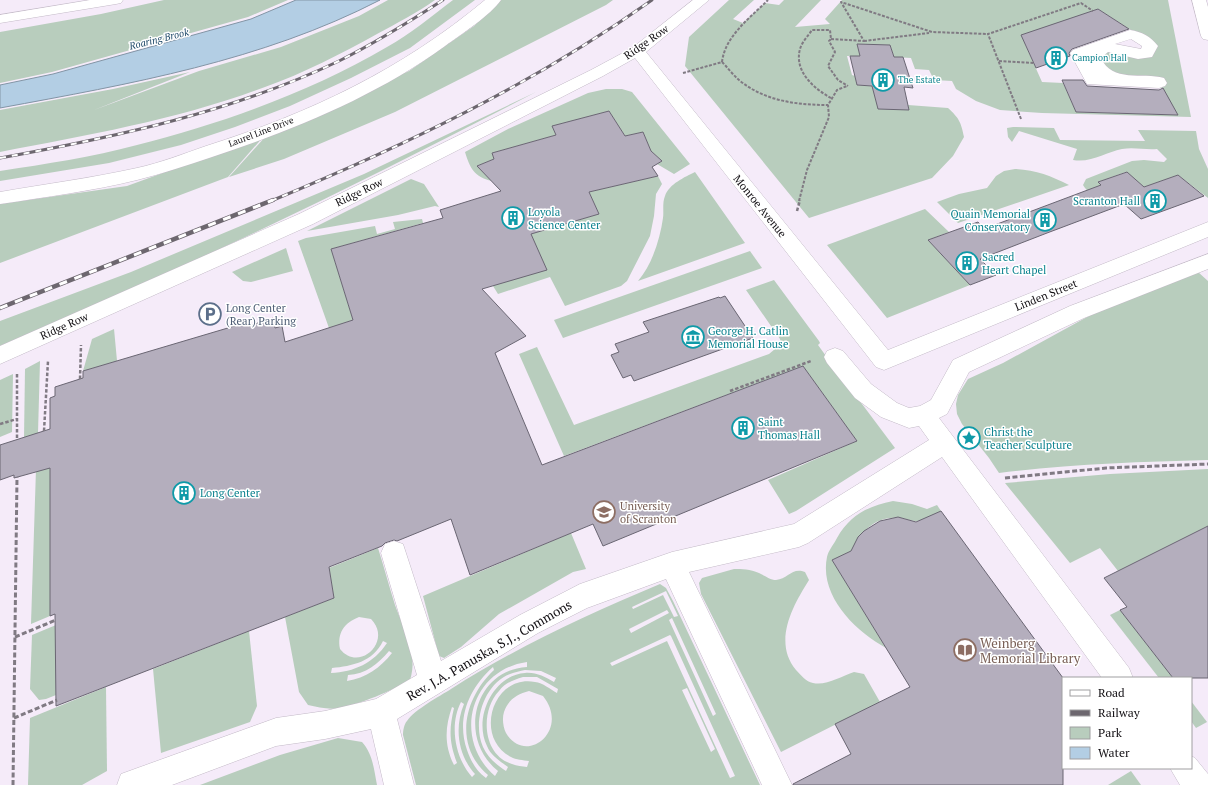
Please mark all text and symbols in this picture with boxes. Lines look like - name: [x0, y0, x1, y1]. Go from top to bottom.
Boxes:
- street label: Ridge Row: [621, 21, 672, 62]
- water label: Roaring Brook: [127, 25, 190, 53]
- building icon: Campion Hall: [1043, 45, 1069, 71]
- place label: Campion Hall: [1072, 52, 1127, 64]
- building icon: The Estate: [870, 67, 896, 93]
- place label: The Estate: [898, 74, 941, 86]
- street label: Laurel Line Drive: [227, 114, 296, 150]
- street label: Monroe Avenue: [730, 172, 790, 240]
- street label: Ridge Row: [333, 174, 386, 210]
- building icon: Scranton Hall: [1142, 188, 1168, 214]
- place label: Scranton Hall: [1073, 194, 1140, 208]
- building icon: Loyola Science Center: [500, 205, 526, 231]
- place label: Loyola Science Center: [528, 205, 601, 232]
- place label: Quain Memorial Conservatory: [950, 207, 1030, 234]
- building icon: Quain Memorial Conservatory: [1032, 207, 1058, 233]
- building icon: Sacred Heart Chapel: [954, 250, 980, 276]
- place label: Sacred Heart Chapel: [982, 250, 1046, 277]
- street label: Linden Street: [1013, 276, 1079, 314]
- parking icon: Long Center (Rear) Parking: [197, 301, 223, 327]
- place label: Long Center (Rear) Parking: [226, 301, 296, 328]
- street label: Ridge Row: [38, 309, 91, 343]
- museum icon: George H. Catlin Memorial House: [680, 324, 706, 350]
- place label: George H. Catlin Memorial House: [708, 324, 789, 351]
- building icon: Saint Thomas Hall: [730, 415, 756, 441]
- place label: Saint Thomas Hall: [758, 415, 820, 442]
- place icon: Christ the Teacher Sculpture: [956, 425, 982, 451]
- place label: Christ the Teacher Sculpture: [984, 425, 1073, 452]
- building icon: Long Center: [171, 480, 197, 506]
- place label: Long Center: [200, 486, 261, 500]
- school or university icon: University of Scranton: [591, 499, 617, 525]
- place label: University of Scranton: [620, 499, 677, 526]
- street label: Rev. J.A. Panuska, S.J., Commons: [403, 595, 575, 705]
- place label: Weinberg Memorial Library: [980, 634, 1081, 667]
- library icon: Weinberg Memorial Library: [952, 637, 978, 663]
- legend: [1062, 677, 1192, 769]
- text: Road: [1098, 685, 1125, 700]
- text: Railway: [1098, 705, 1141, 720]
- text: Park: [1098, 725, 1123, 740]
- text: Water: [1098, 745, 1130, 760]

